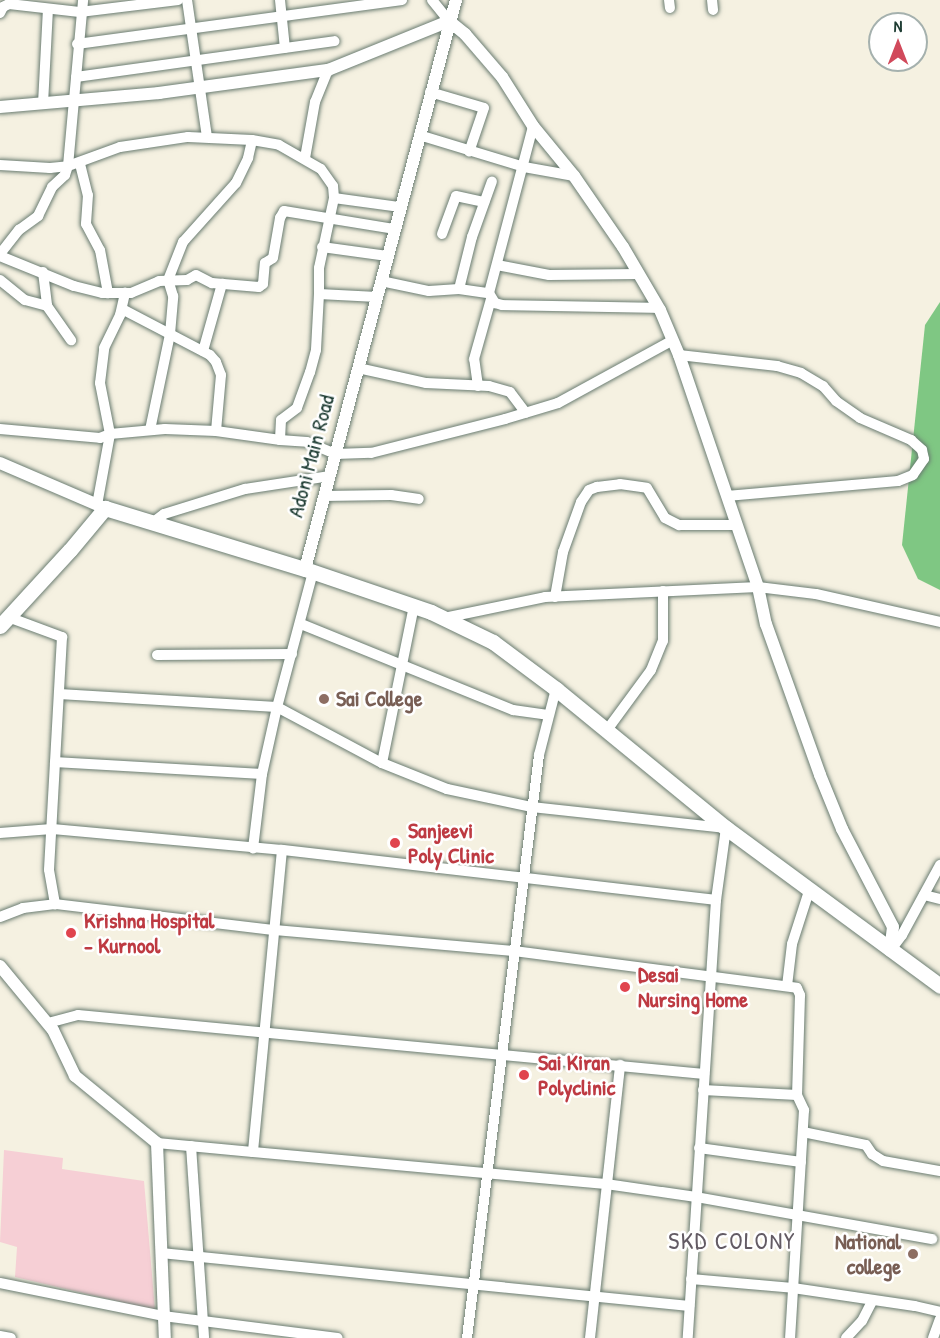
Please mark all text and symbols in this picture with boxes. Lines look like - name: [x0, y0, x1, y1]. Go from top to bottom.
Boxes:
- north arrow: [868, 12, 928, 72]
- text: N: [894, 15, 902, 37]
- street label: Adoni Main Road: [282, 392, 340, 520]
- place label: Sai College: [336, 686, 422, 712]
- marker: Sai College: [317, 692, 331, 706]
- place label: Sanjeevi Poly Clinic: [408, 817, 494, 868]
- marker: Sanjeevi Poly Clinic: [386, 834, 404, 852]
- place label: Krishna Hospital - Kurnool: [84, 907, 214, 958]
- marker: Krishna Hospital - Kurnool: [62, 924, 80, 942]
- place label: Desai Nursing Home: [638, 961, 748, 1012]
- marker: Desai Nursing Home: [616, 978, 634, 996]
- place label: Sai Kiran Polyclinic: [538, 1049, 615, 1100]
- marker: Sai Kiran Polyclinic: [515, 1066, 533, 1084]
- district label: SKD COLONY: [668, 1227, 796, 1255]
- place label: National college: [835, 1228, 901, 1280]
- marker: National college: [906, 1247, 920, 1261]

